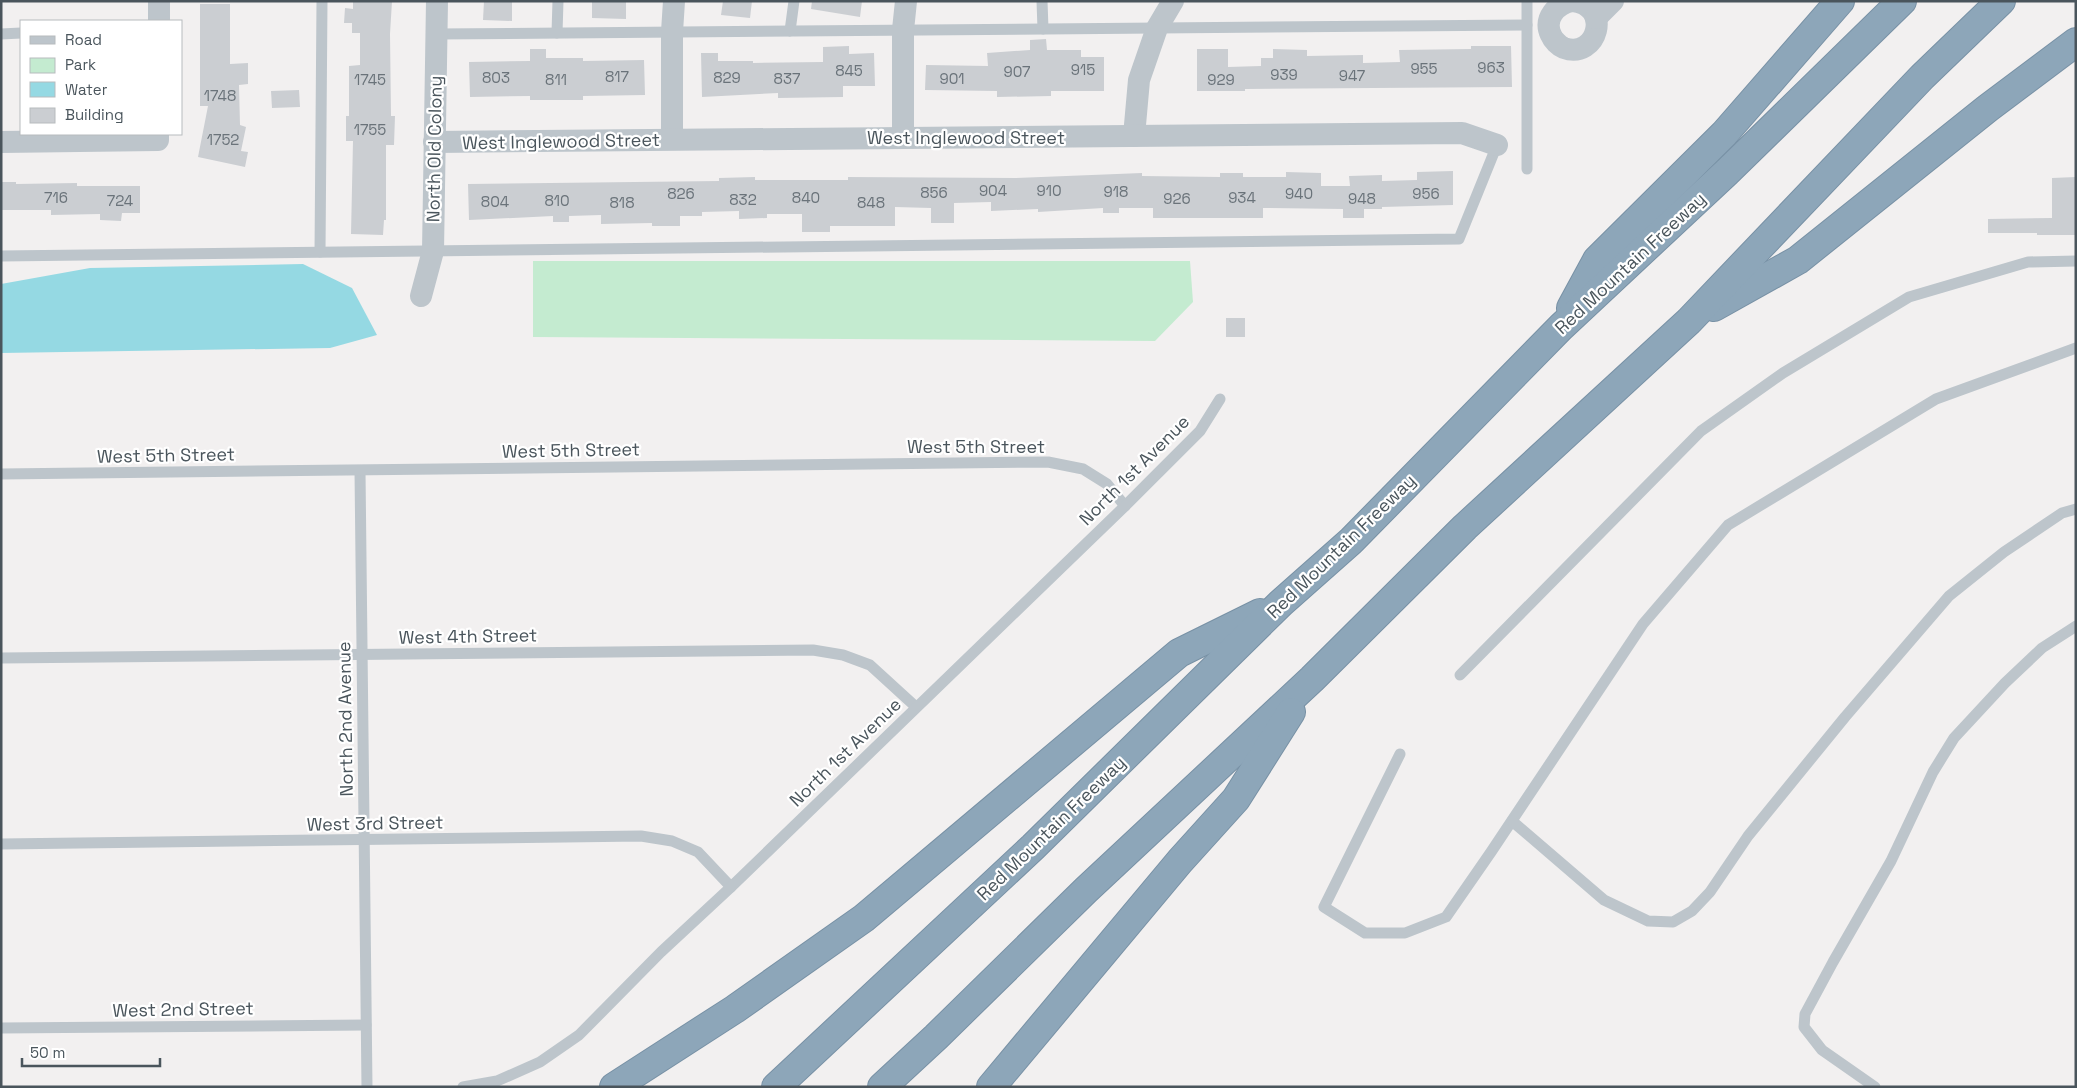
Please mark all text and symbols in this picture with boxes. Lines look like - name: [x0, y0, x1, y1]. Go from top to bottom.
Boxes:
- legend: [20, 20, 182, 135]
- text: Road: [65, 30, 102, 49]
- text: Park: [65, 55, 96, 74]
- house number: 963: [1477, 58, 1505, 77]
- house number: 955: [1410, 59, 1438, 78]
- house number: 915: [1071, 60, 1095, 79]
- house number: 845: [835, 61, 863, 80]
- house number: 907: [1004, 62, 1031, 81]
- house number: 939: [1270, 65, 1298, 84]
- house number: 947: [1339, 66, 1365, 85]
- house number: 817: [605, 67, 629, 86]
- house number: 803: [482, 68, 510, 87]
- house number: 829: [713, 68, 741, 87]
- house number: 837: [774, 69, 800, 88]
- house number: 901: [939, 69, 965, 88]
- house number: 1745: [354, 70, 386, 89]
- house number: 811: [545, 70, 567, 89]
- house number: 929: [1207, 70, 1235, 89]
- street label: North Old Colony: [421, 76, 447, 222]
- text: Water: [65, 80, 108, 99]
- house number: 1748: [204, 86, 236, 105]
- text: Building: [65, 105, 124, 124]
- house number: 1755: [354, 120, 386, 139]
- street label: West Inglewood Street: [867, 126, 1065, 149]
- street label: West Inglewood Street: [462, 128, 660, 154]
- house number: 1752: [207, 130, 239, 149]
- house number: 904: [979, 181, 1007, 200]
- house number: 910: [1036, 181, 1062, 200]
- house number: 918: [1104, 182, 1128, 201]
- house number: 856: [920, 183, 948, 202]
- house number: 826: [667, 184, 695, 203]
- house number: 940: [1285, 184, 1313, 203]
- house number: 956: [1412, 184, 1440, 203]
- street label: Red Mountain Freeway: [1550, 187, 1710, 339]
- house number: 716: [44, 188, 68, 207]
- house number: 840: [792, 188, 820, 207]
- house number: 934: [1228, 188, 1256, 207]
- house number: 926: [1163, 189, 1191, 208]
- house number: 948: [1348, 189, 1376, 208]
- house number: 832: [729, 190, 757, 209]
- house number: 724: [107, 191, 133, 210]
- house number: 810: [544, 191, 570, 210]
- house number: 804: [481, 192, 509, 211]
- house number: 818: [610, 193, 634, 212]
- house number: 848: [857, 193, 885, 212]
- street label: North 1st Avenue: [1074, 410, 1194, 530]
- street label: West 5th Street: [907, 435, 1045, 458]
- street label: West 5th Street: [502, 437, 640, 463]
- street label: West 5th Street: [97, 442, 235, 468]
- street label: Red Mountain Freeway: [1262, 469, 1420, 623]
- street label: West 4th Street: [399, 623, 537, 649]
- street label: North 2nd Avenue: [332, 641, 358, 797]
- street label: North 1st Avenue: [784, 693, 906, 811]
- street label: Red Mountain Freeway: [972, 751, 1130, 905]
- street label: West 3rd Street: [306, 810, 444, 836]
- street label: West 2nd Street: [112, 996, 254, 1022]
- scale bar: [22, 1036, 160, 1068]
- text: 50 m: [30, 1043, 65, 1062]

